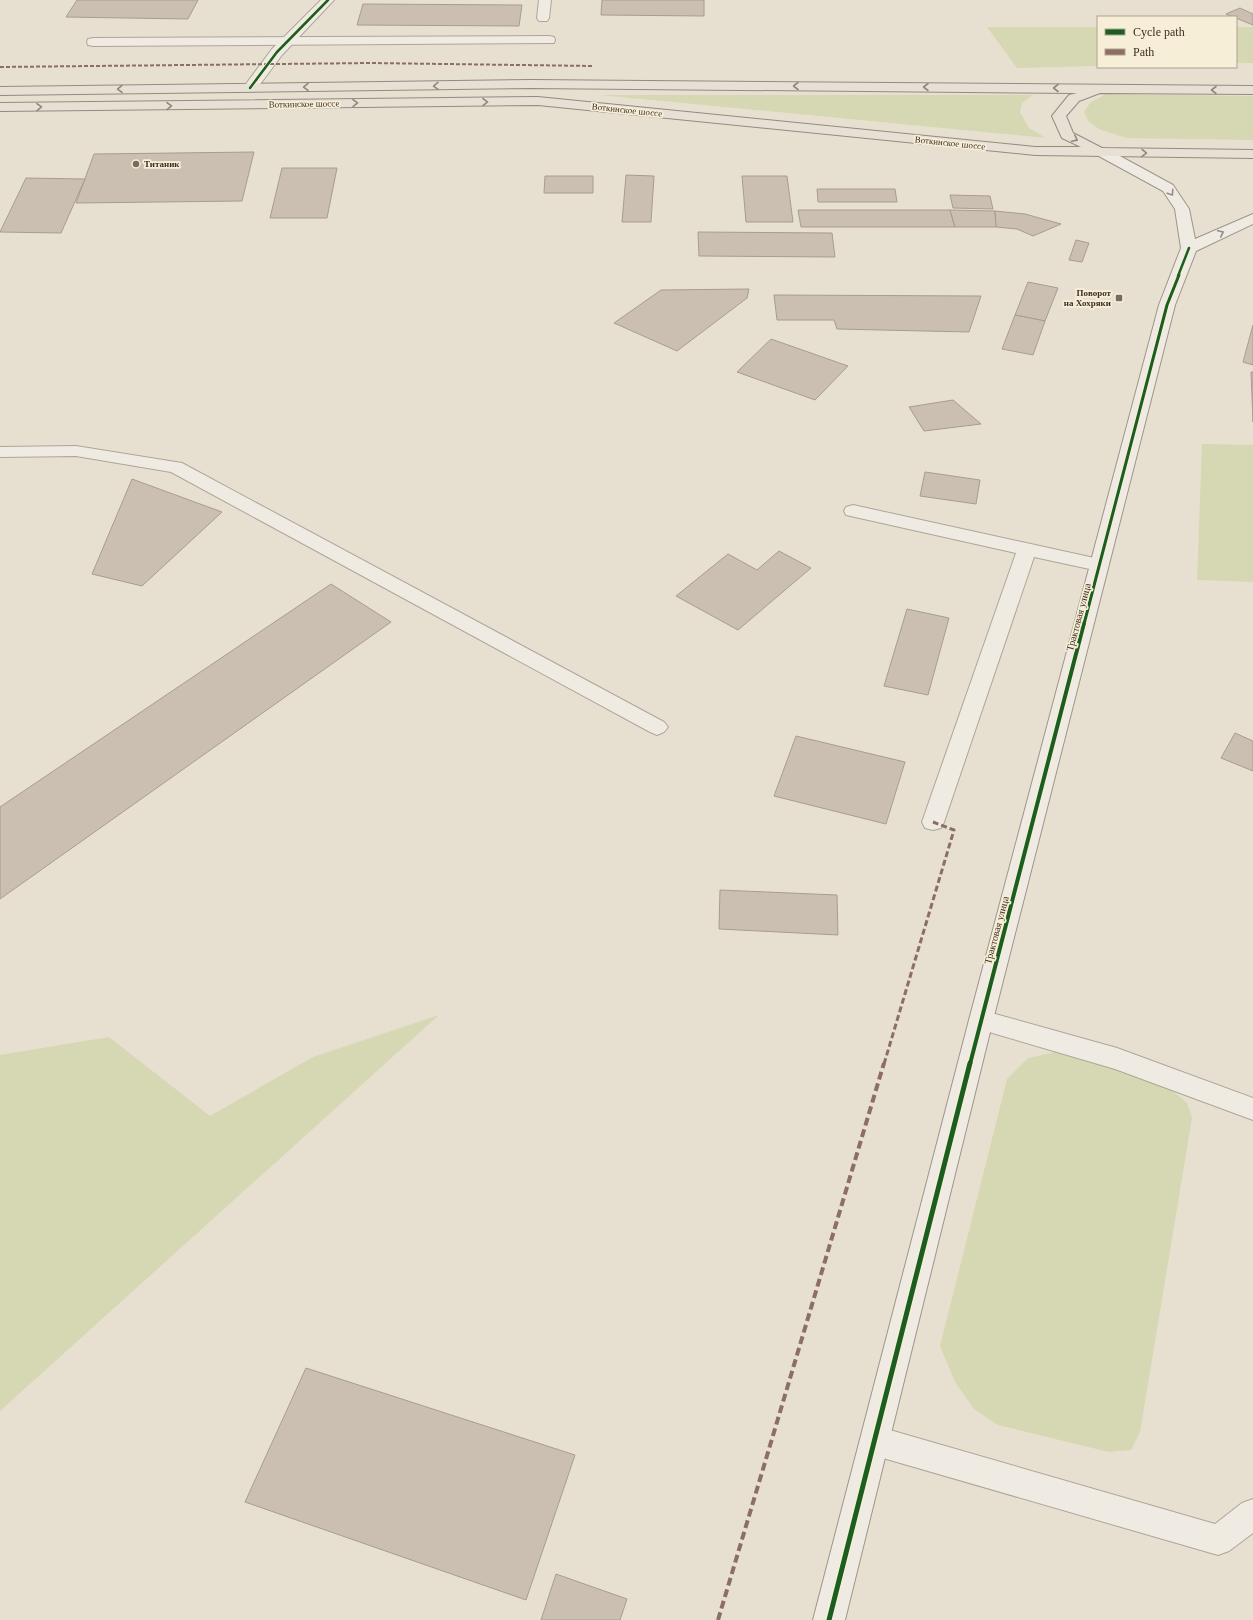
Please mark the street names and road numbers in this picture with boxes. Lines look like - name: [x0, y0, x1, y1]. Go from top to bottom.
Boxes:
- street label: Воткинское шоссе: [268, 98, 340, 110]
- street label: Воткинское шоссе: [591, 101, 663, 119]
- street label: Воткинское шоссе: [914, 134, 986, 152]
- street label: Трактовая улица: [1064, 581, 1093, 652]
- street label: Трактовая улица: [982, 894, 1011, 965]

